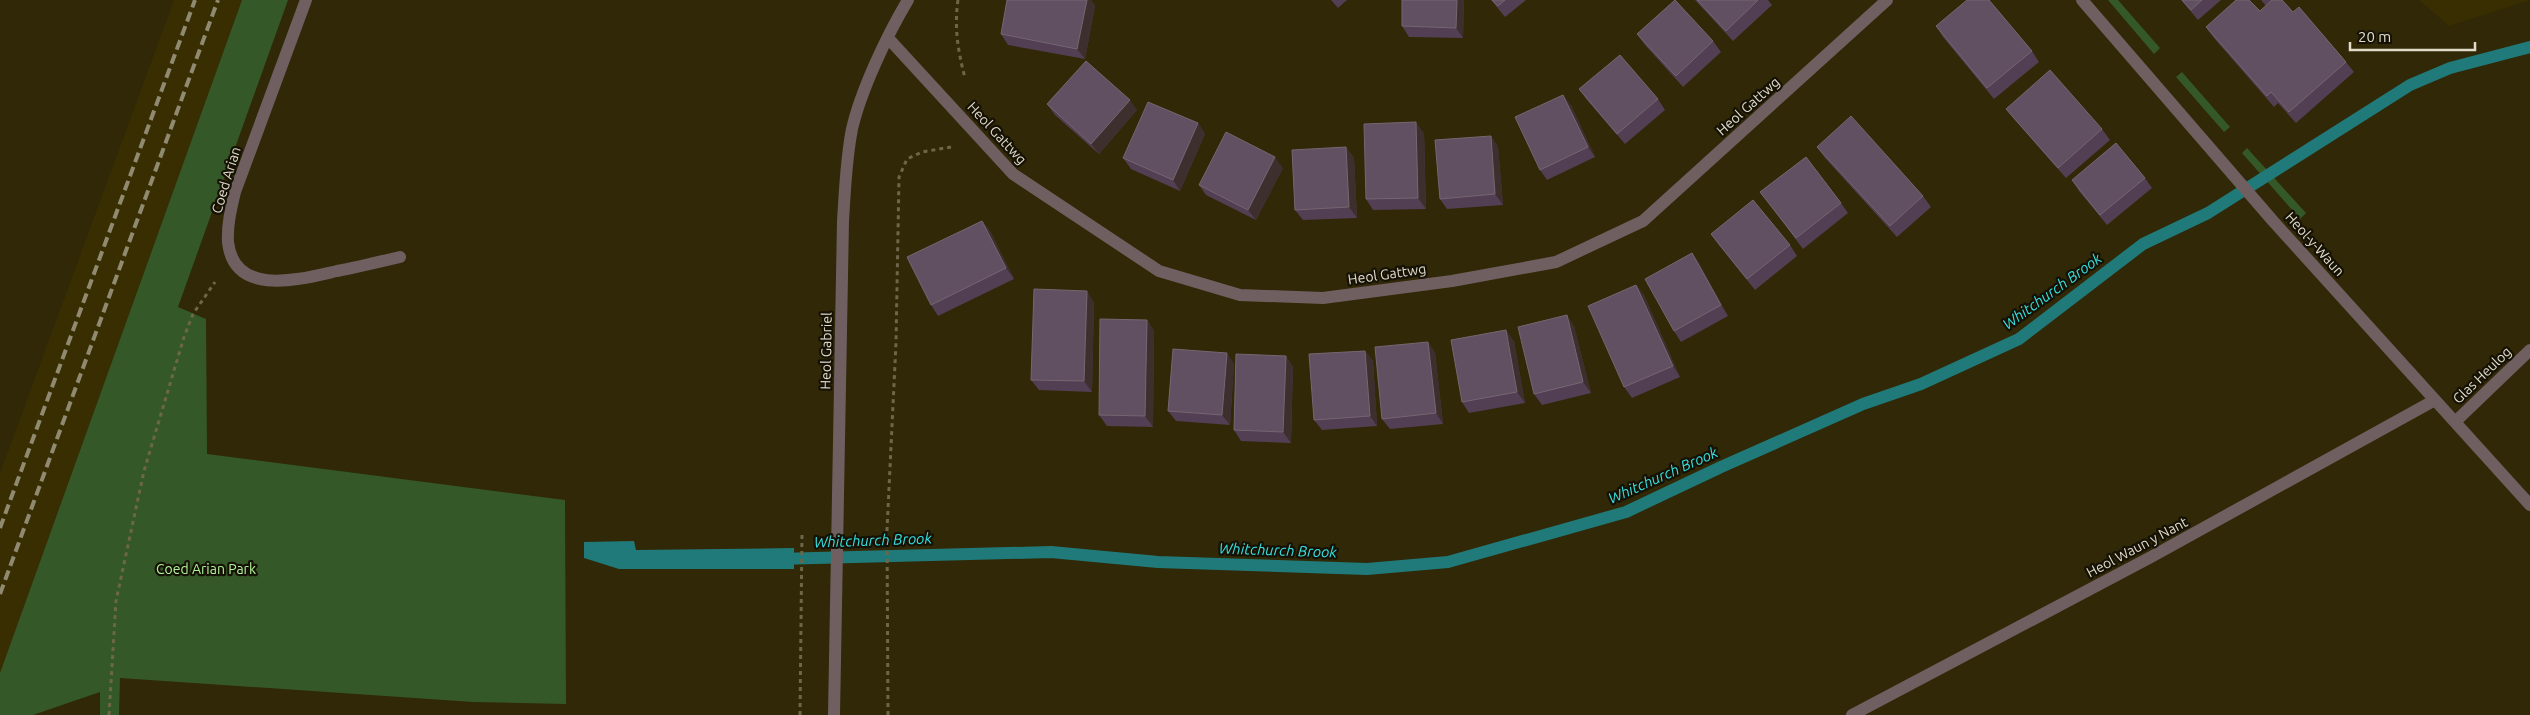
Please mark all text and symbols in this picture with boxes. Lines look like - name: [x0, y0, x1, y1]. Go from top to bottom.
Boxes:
- scale bar: [2350, 20, 2475, 52]
- text: 20 m: [2358, 28, 2391, 45]
- street label: Heol Gattwg: [1713, 74, 1783, 138]
- street label: Heol Gattwg: [964, 99, 1030, 167]
- street label: Coed Arian: [208, 145, 244, 215]
- street label: Heol-y-Waun: [2282, 209, 2348, 279]
- water label: Whitchurch Brook: [1999, 249, 2105, 333]
- street label: Heol Gattwg: [1347, 261, 1427, 287]
- street label: Heol Gabriel: [817, 312, 835, 390]
- street label: Glas Heulog: [2450, 343, 2514, 407]
- water label: Whitchurch Brook: [1606, 443, 1721, 507]
- street label: Heol Waun y Nant: [2084, 513, 2191, 580]
- water label: Whitchurch Brook: [814, 529, 933, 551]
- water label: Whitchurch Brook: [1219, 539, 1338, 561]
- park label: Coed Arian Park: [156, 561, 256, 577]

